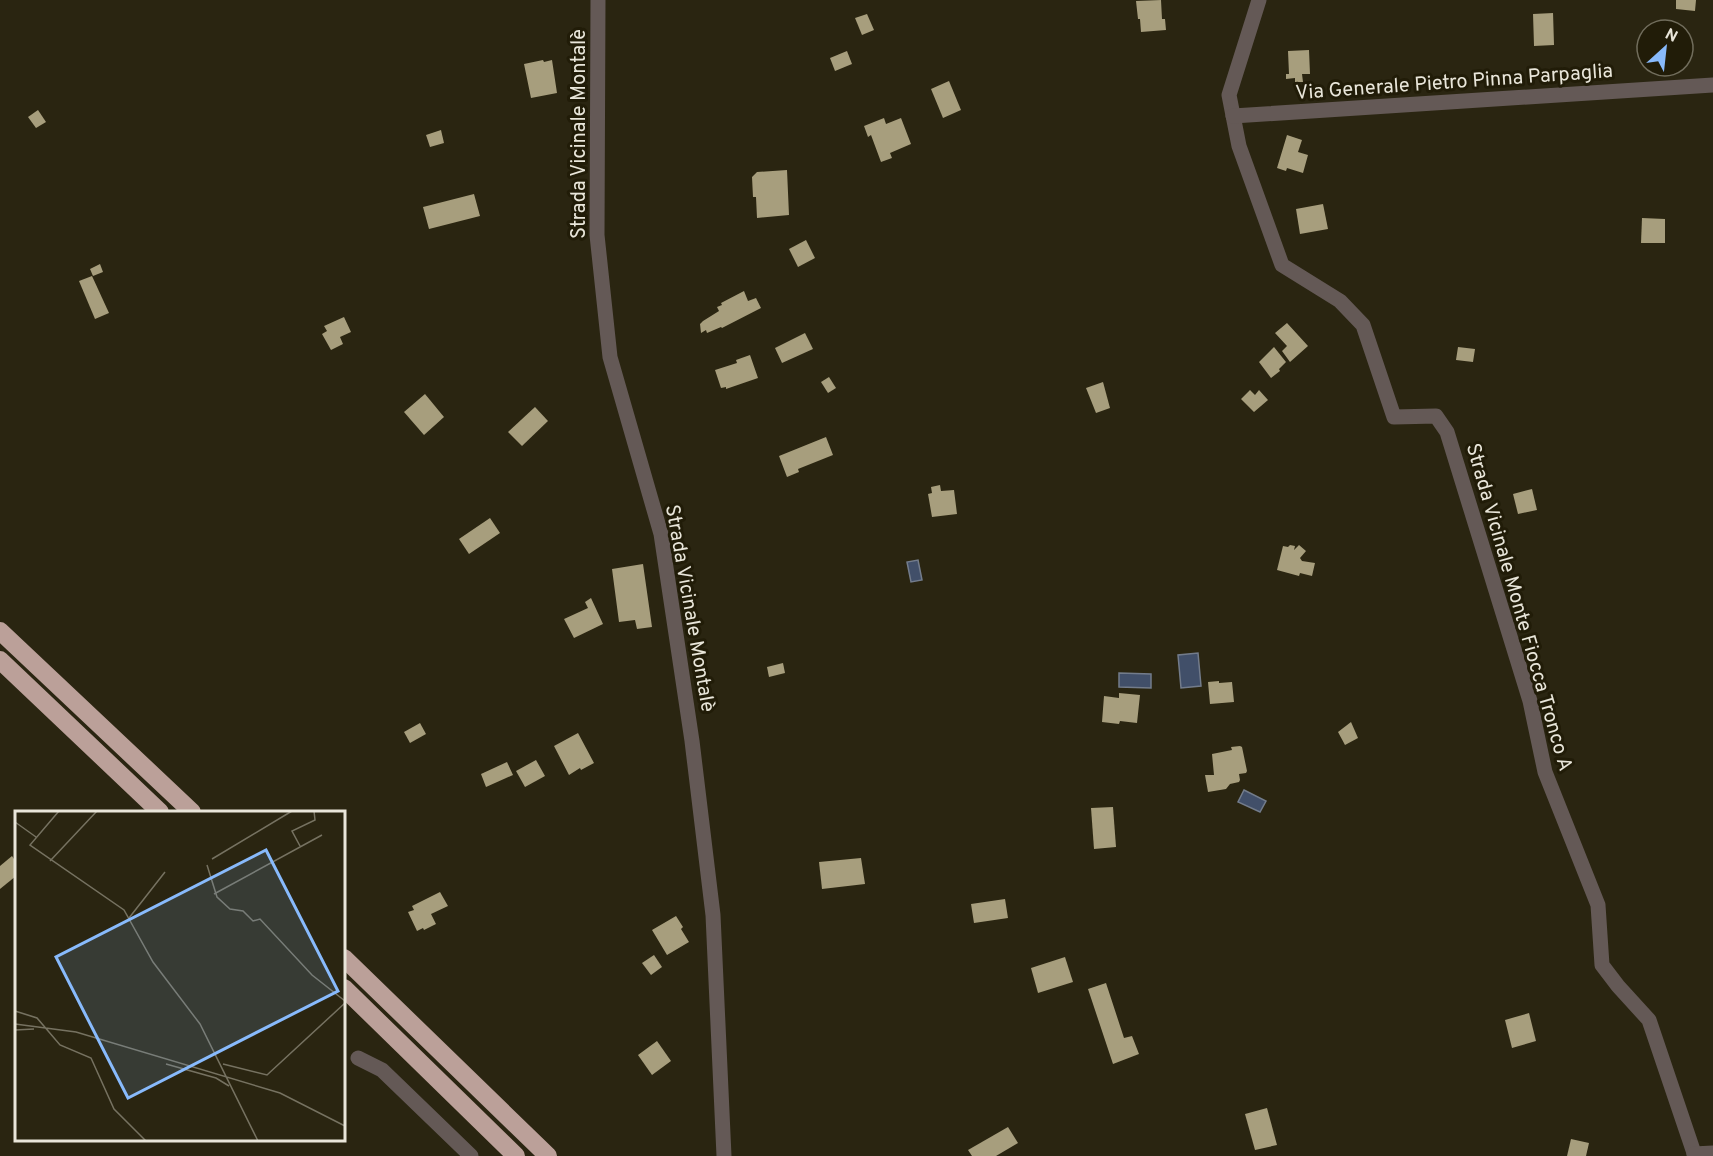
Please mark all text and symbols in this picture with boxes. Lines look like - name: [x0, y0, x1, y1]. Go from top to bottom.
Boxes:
- north arrow: [1635, 18, 1695, 78]
- text: N: [1661, 25, 1681, 48]
- street label: Strada Vicinale Montalè: [567, 29, 593, 239]
- street label: Via Generale Pietro Pinna Parpaglia: [1294, 59, 1614, 107]
- street label: Strada Vicinale Monte Fiocca Tronco A: [1459, 441, 1577, 775]
- street label: Strada Vicinale Montalè: [658, 503, 720, 714]
- inset map: [15, 811, 345, 1141]

